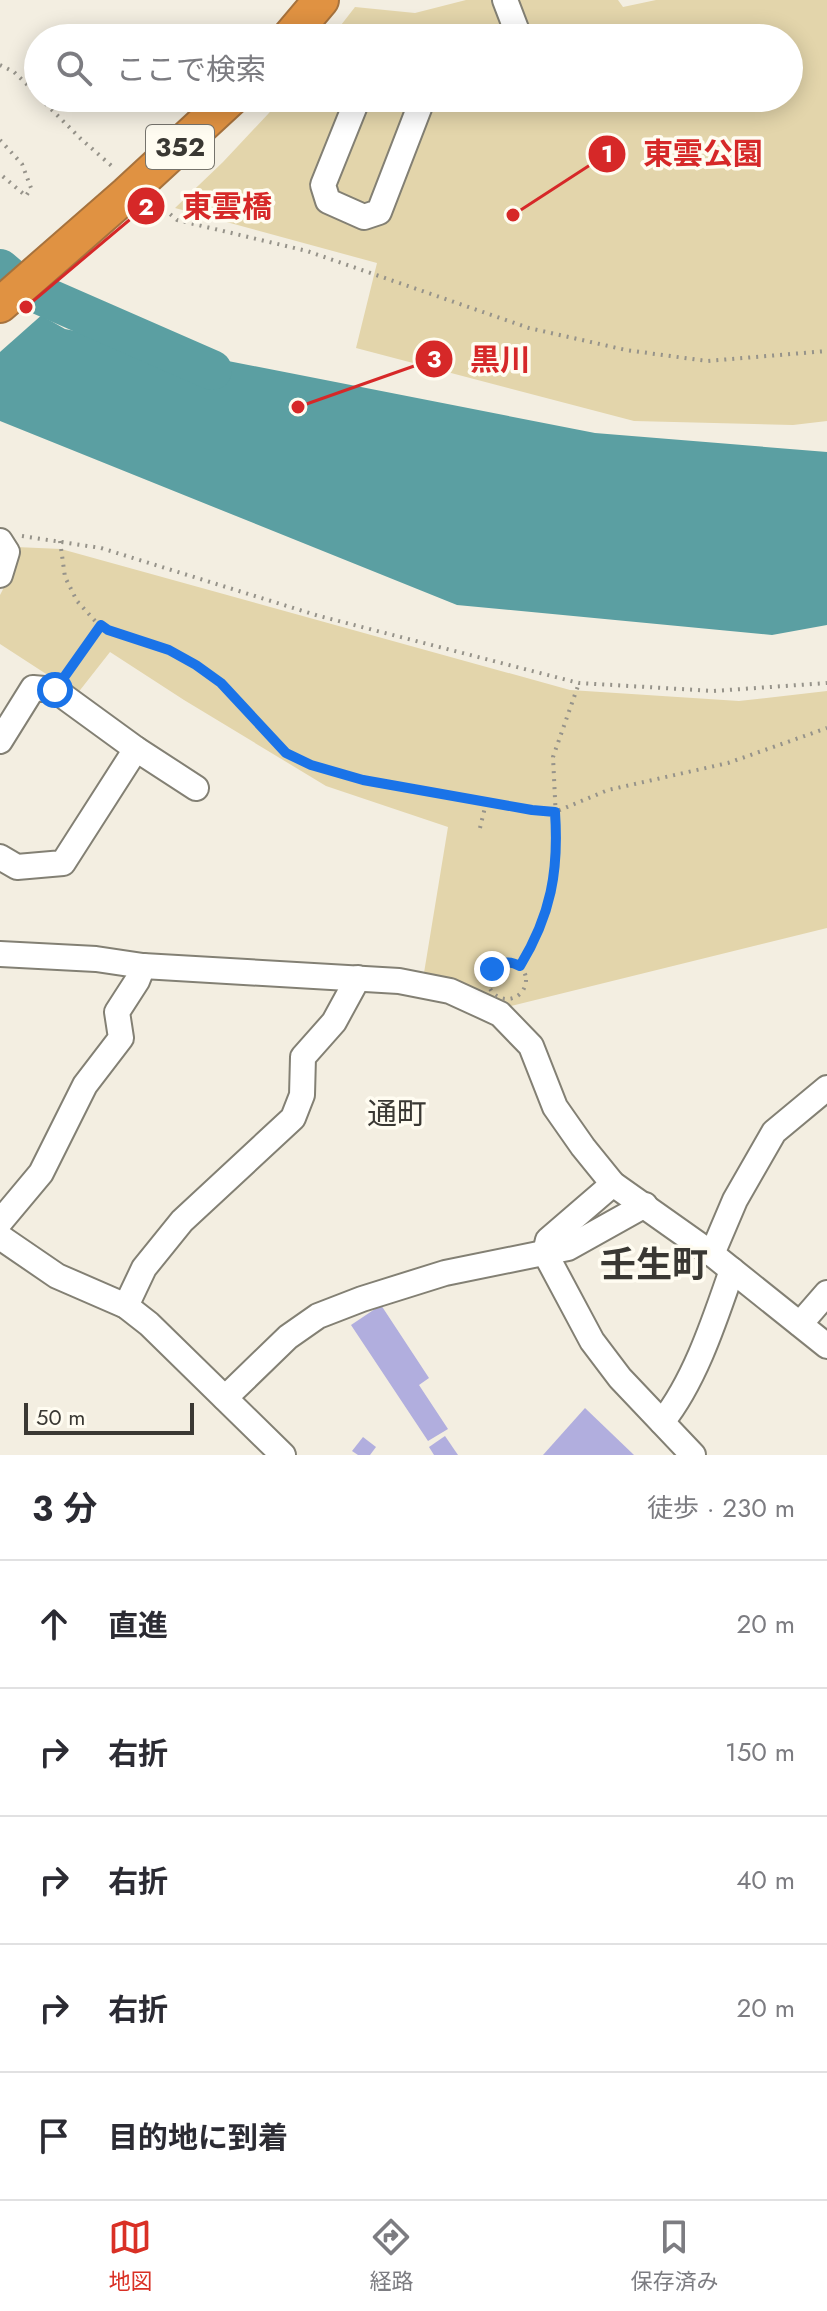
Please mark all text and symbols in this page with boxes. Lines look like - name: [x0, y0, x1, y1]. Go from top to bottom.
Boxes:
- search box: [24, 24, 803, 112]
- icon: search: [52, 46, 96, 90]
- text: ここで検索: [116, 48, 266, 91]
- road number: 352: [146, 125, 214, 169]
- callout: 東雲公園: [587, 127, 779, 181]
- text: 東雲公園: [643, 132, 763, 175]
- text: 1: [601, 136, 613, 171]
- callout: 東雲橋: [126, 179, 288, 233]
- text: 東雲橋: [182, 185, 272, 228]
- text: 2: [138, 189, 154, 224]
- callout: 黒川: [414, 332, 546, 386]
- text: 黒川: [470, 338, 530, 381]
- text: 3: [427, 341, 442, 376]
- route start: [37, 672, 73, 708]
- route end: [474, 951, 510, 987]
- district label: 通町: [367, 1092, 427, 1135]
- district label: 壬生町: [600, 1238, 708, 1290]
- scale bar: [24, 1399, 194, 1435]
- text: 50 m: [36, 1401, 85, 1433]
- text: 3 分: [32, 1484, 97, 1533]
- text: 徒歩 · 230 m: [647, 1489, 795, 1527]
- icon: ahead: [32, 1602, 76, 1646]
- text: 直進: [108, 1604, 168, 1647]
- text: 20 m: [737, 1605, 795, 1643]
- icon: right: [32, 1730, 76, 1774]
- text: 右折: [108, 1732, 168, 1775]
- text: 150 m: [725, 1733, 795, 1771]
- icon: right: [32, 1858, 76, 1902]
- text: 右折: [108, 1860, 168, 1903]
- text: 40 m: [736, 1861, 795, 1899]
- icon: right: [32, 1986, 76, 2030]
- text: 右折: [108, 1988, 168, 2031]
- text: 20 m: [737, 1989, 795, 2027]
- icon: arrive: [32, 2114, 76, 2158]
- text: 目的地に到着: [108, 2116, 288, 2159]
- tab: 地図: [108, 2215, 153, 2297]
- tab: 経路: [369, 2215, 414, 2297]
- tab: 保存済み: [630, 2215, 719, 2297]

